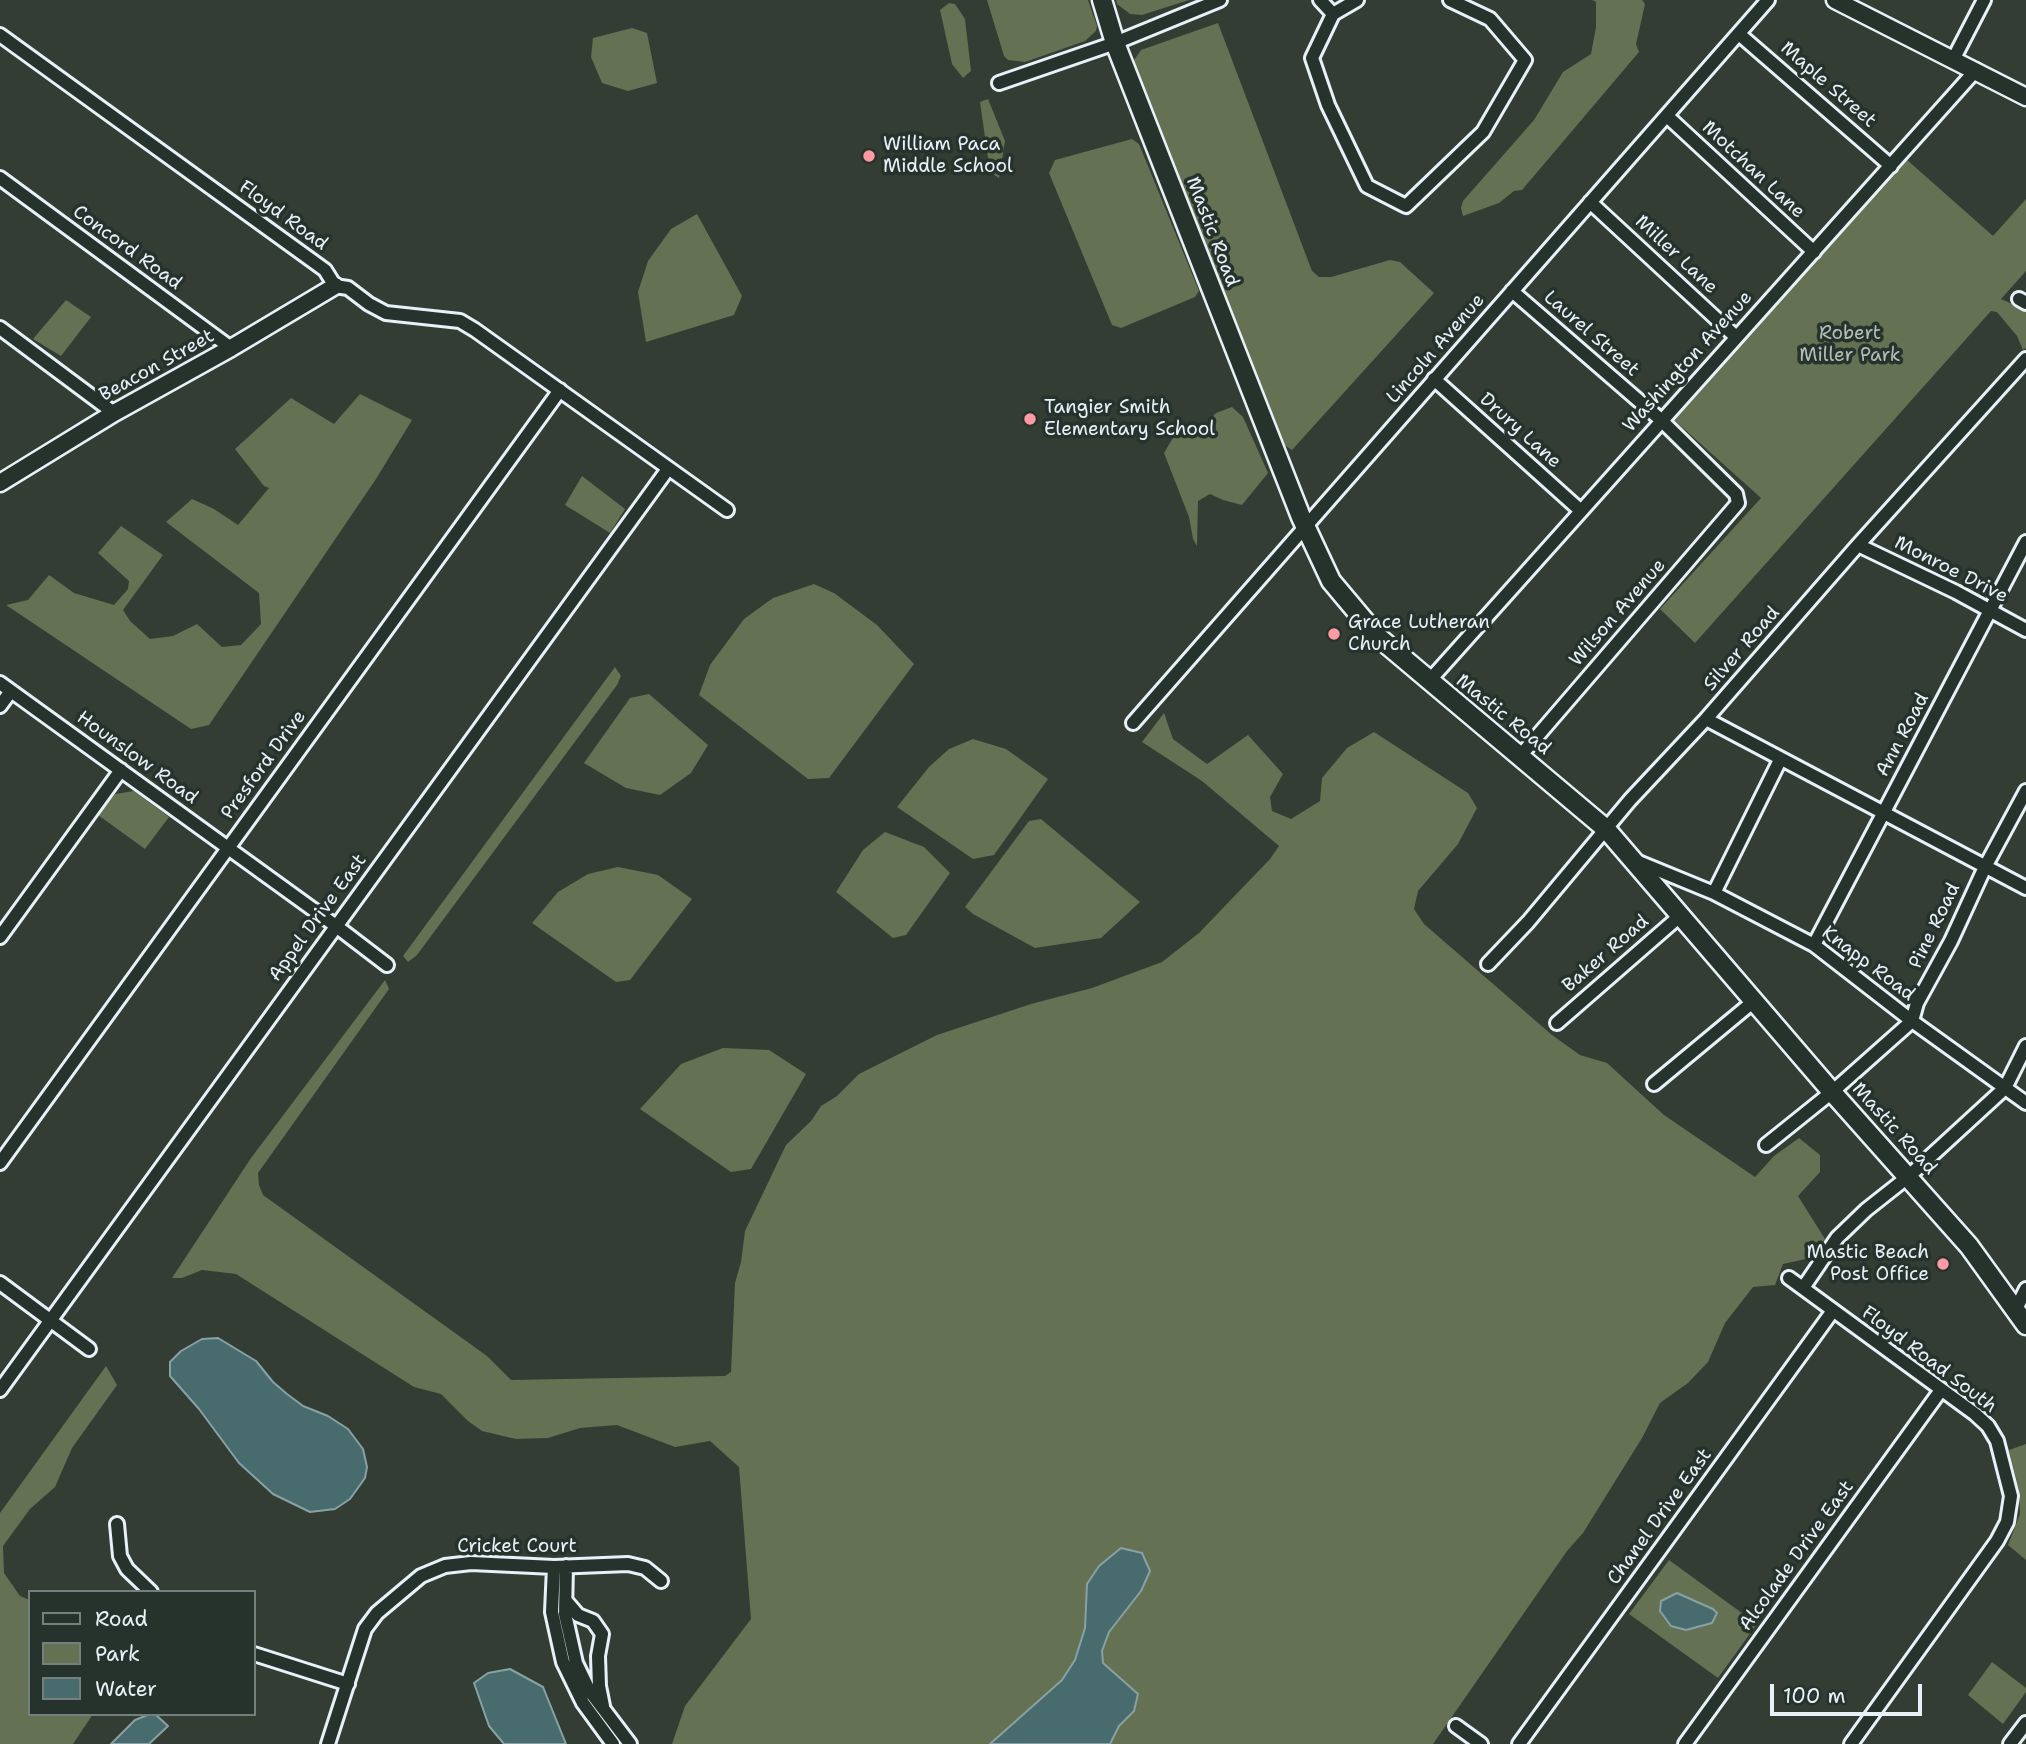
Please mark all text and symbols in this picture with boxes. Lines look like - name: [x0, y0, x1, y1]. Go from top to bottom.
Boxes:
- street label: Maple Street: [1776, 37, 1880, 133]
- street label: Motchan Lane: [1697, 117, 1809, 223]
- place label: William Paca Middle School: [883, 134, 1013, 178]
- marker: William Paca Middle School: [861, 148, 877, 164]
- street label: Mastic Road: [1181, 174, 1243, 290]
- street label: Floyd Road: [234, 176, 332, 256]
- street label: Concord Road: [68, 201, 186, 295]
- street label: Miller Lane: [1630, 211, 1722, 299]
- street label: Laurel Street: [1539, 286, 1643, 382]
- street label: Washington Avenue: [1619, 287, 1757, 437]
- street label: Lincoln Avenue: [1382, 289, 1490, 409]
- park label: Robert Miller Park: [1799, 323, 1901, 367]
- street label: Beacon Street: [96, 325, 218, 407]
- street label: Drury Lane: [1475, 388, 1565, 474]
- place label: Tangier Smith Elementary School: [1044, 397, 1215, 441]
- marker: Tangier Smith Elementary School: [1022, 411, 1038, 427]
- street label: Monroe Drive: [1890, 532, 2012, 608]
- street label: Wilson Avenue: [1565, 555, 1671, 671]
- street label: Silver Road: [1699, 602, 1785, 696]
- place label: Grace Lutheran Church: [1348, 612, 1490, 656]
- marker: Grace Lutheran Church: [1326, 626, 1342, 642]
- street label: Mastic Road: [1451, 670, 1555, 760]
- street label: Ann Road: [1872, 689, 1934, 781]
- street label: Hounslow Road: [72, 706, 202, 810]
- street label: Presford Drive: [217, 706, 311, 824]
- street label: Appel Drive East: [264, 850, 372, 986]
- street label: Pine Road: [1904, 879, 1966, 973]
- street label: Baker Road: [1558, 910, 1654, 998]
- street label: Knapp Road: [1817, 922, 1919, 1006]
- street label: Mastic Road: [1847, 1078, 1941, 1180]
- place label: Mastic Beach Post Office: [1806, 1242, 1929, 1286]
- marker: Mastic Beach Post Office: [1935, 1256, 1951, 1272]
- street label: Floyd Road South: [1857, 1302, 2001, 1418]
- street label: Chanel Drive East: [1603, 1444, 1717, 1590]
- street label: Alcolade Drive East: [1735, 1476, 1859, 1636]
- street label: Cricket Court: [457, 1536, 577, 1558]
- legend: [28, 1590, 256, 1716]
- text: Road: [95, 1605, 148, 1633]
- text: Park: [95, 1640, 140, 1668]
- scale bar: [1774, 1670, 1926, 1714]
- text: Water: [95, 1675, 157, 1703]
- text: 100 m: [1783, 1682, 1846, 1710]

